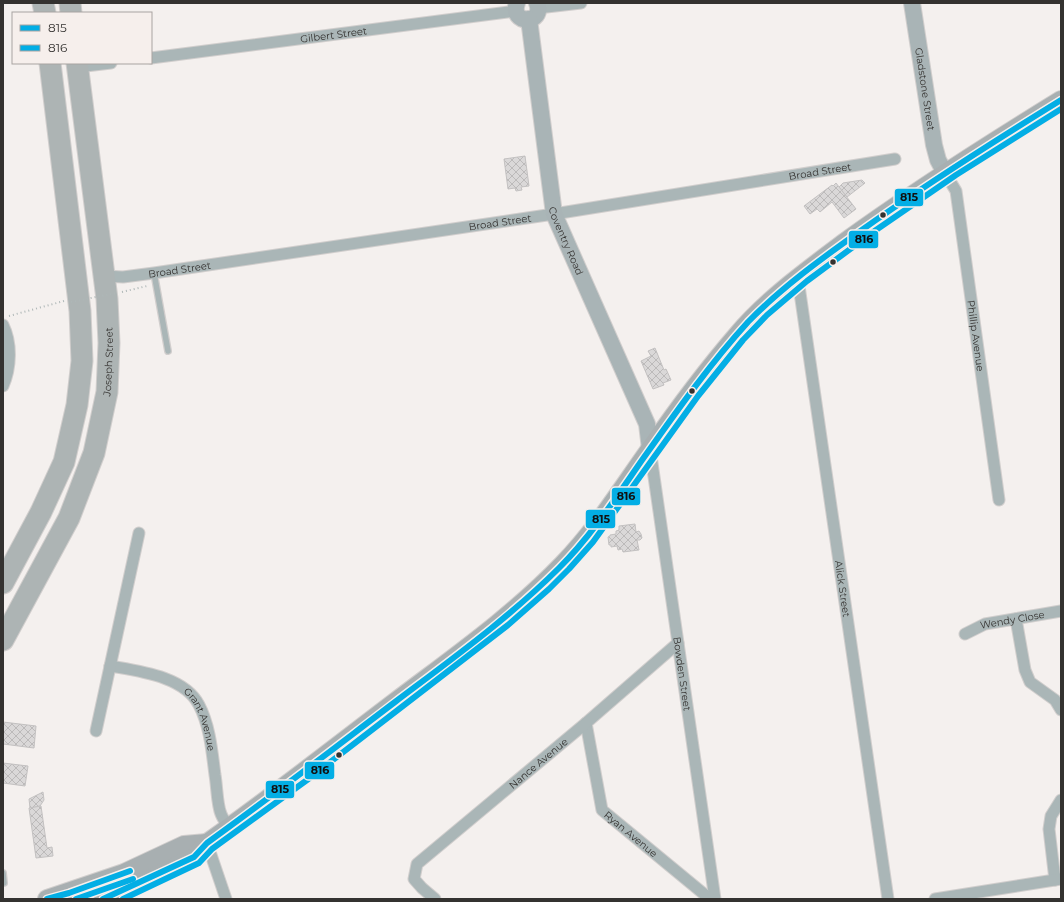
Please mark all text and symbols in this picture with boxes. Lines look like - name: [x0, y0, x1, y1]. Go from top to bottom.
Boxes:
- legend: [12, 12, 152, 64]
- text: 815: [48, 20, 67, 35]
- street label: Gilbert Street: [299, 24, 368, 45]
- text: 816: [48, 40, 67, 55]
- street label: Gladstone Street: [912, 47, 938, 131]
- street label: Broad Street: [788, 160, 852, 183]
- line badge: 815: [894, 188, 924, 207]
- text: 815: [900, 190, 919, 204]
- street label: Coventry Road: [547, 206, 587, 277]
- unlabelled marker: [878, 210, 888, 220]
- street label: Broad Street: [468, 211, 532, 233]
- line badge: 816: [848, 230, 879, 249]
- text: 816: [855, 232, 873, 246]
- unlabelled marker: [828, 257, 838, 267]
- street label: Broad Street: [147, 258, 212, 280]
- street label: Phillip Avenue: [965, 299, 988, 372]
- street label: Joseph Street: [100, 327, 116, 398]
- unlabelled marker: [687, 386, 697, 396]
- line badge: 816: [611, 487, 641, 506]
- text: 816: [617, 489, 635, 503]
- line badge: 815: [585, 509, 616, 529]
- text: 815: [592, 512, 611, 526]
- street label: Alick Street: [832, 560, 853, 618]
- street label: Wendy Close: [979, 607, 1045, 631]
- street label: Bowden Street: [671, 636, 694, 712]
- street label: Grant Avenue: [181, 684, 218, 752]
- street label: Nance Avenue: [506, 735, 570, 791]
- unlabelled marker: [334, 750, 344, 760]
- line badge: 816: [304, 761, 335, 780]
- text: 816: [311, 763, 329, 777]
- line badge: 815: [265, 780, 295, 799]
- text: 815: [271, 782, 290, 796]
- street label: Ryan Avenue: [602, 808, 660, 860]

